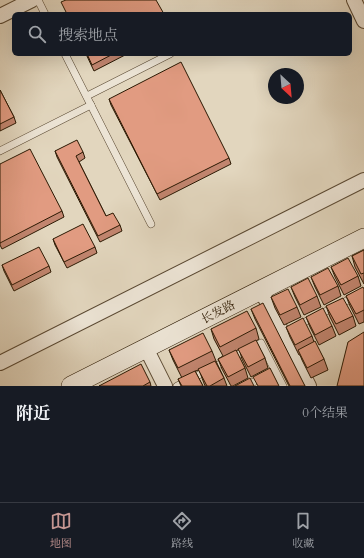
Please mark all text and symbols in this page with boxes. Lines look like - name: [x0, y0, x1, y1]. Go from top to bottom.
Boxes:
- search box: [12, 12, 352, 56]
- icon: search: [26, 23, 48, 45]
- text: 搜索地点: [58, 25, 118, 45]
- north arrow: [268, 68, 304, 104]
- street label: 长发路: [198, 297, 238, 327]
- text: 附近: [16, 402, 50, 425]
- text: 0个结果: [302, 404, 348, 422]
- tab: 地图: [50, 510, 72, 551]
- tab: 路线: [171, 510, 193, 551]
- tab: 收藏: [292, 510, 314, 551]

